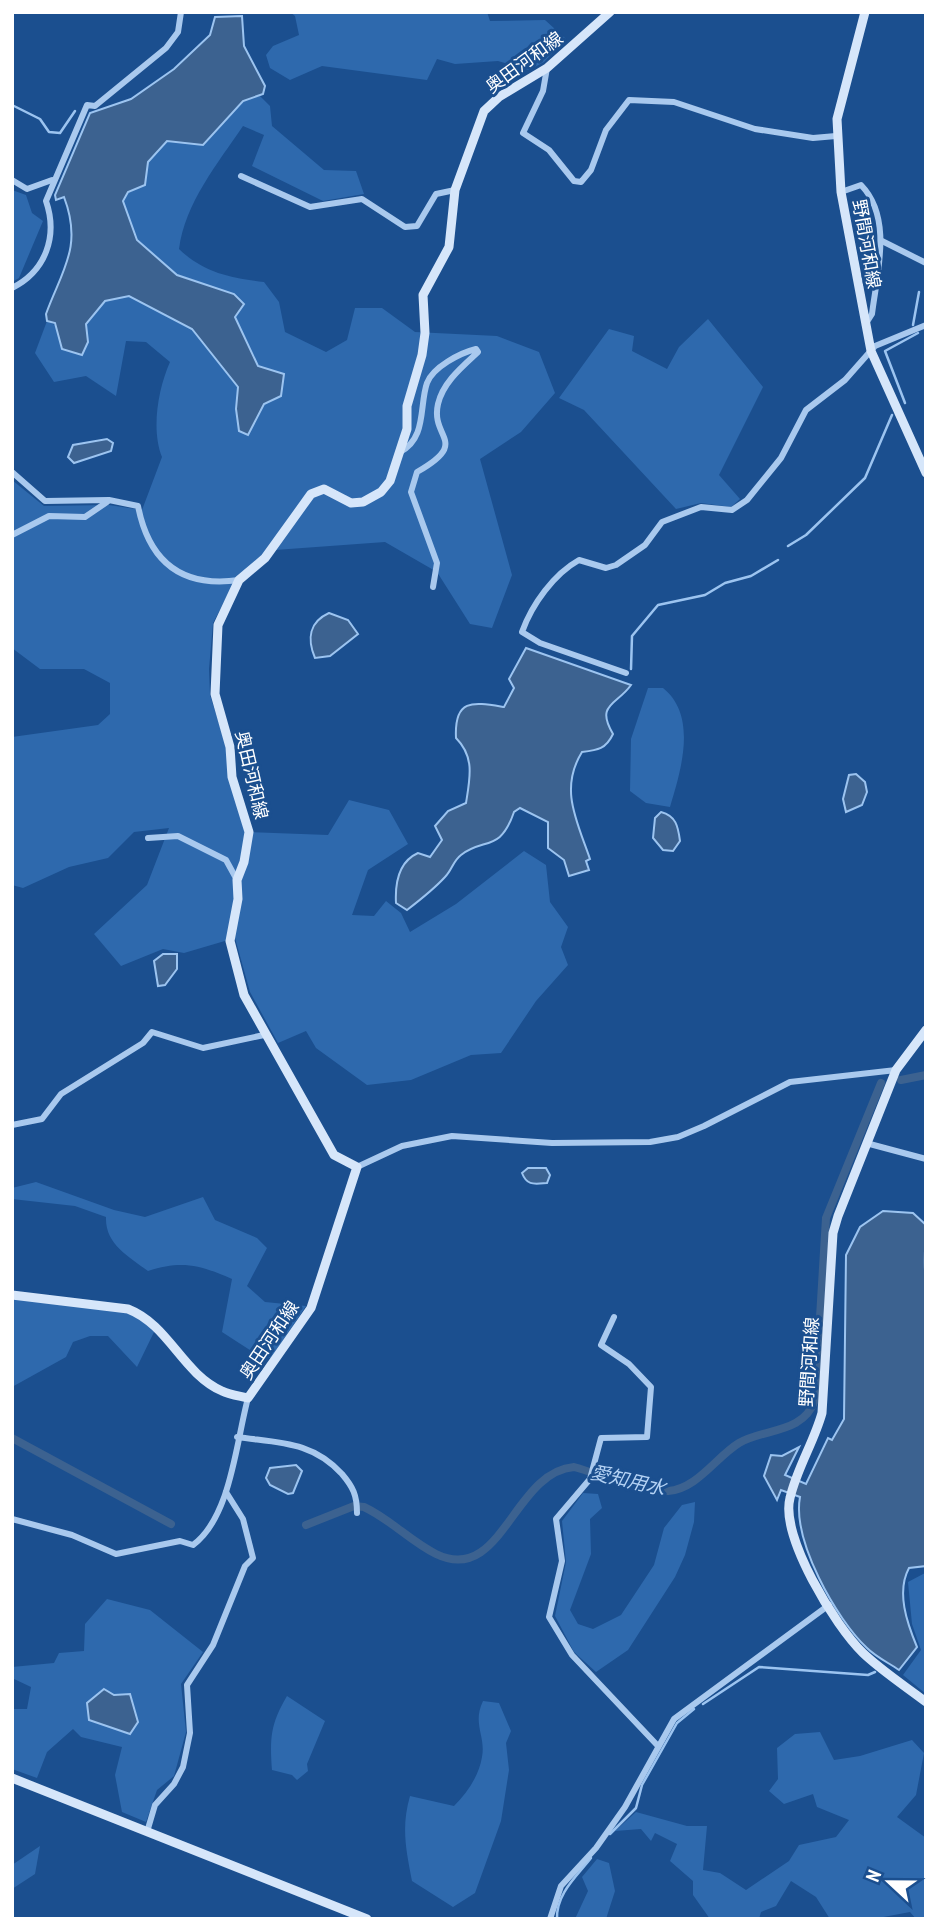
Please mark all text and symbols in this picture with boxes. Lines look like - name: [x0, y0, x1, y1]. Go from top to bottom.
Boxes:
- street label: 奥田河和線: [481, 26, 567, 98]
- street label: 野間河和線: [848, 198, 886, 290]
- street label: 奥田河和線: [231, 729, 273, 821]
- street label: 奥田河和線: [234, 1296, 304, 1384]
- street label: 野間河和線: [794, 1316, 824, 1408]
- water label: 愛知用水: [588, 1460, 670, 1501]
- north arrow: [854, 1847, 924, 1917]
- text: N: [860, 1866, 886, 1885]

